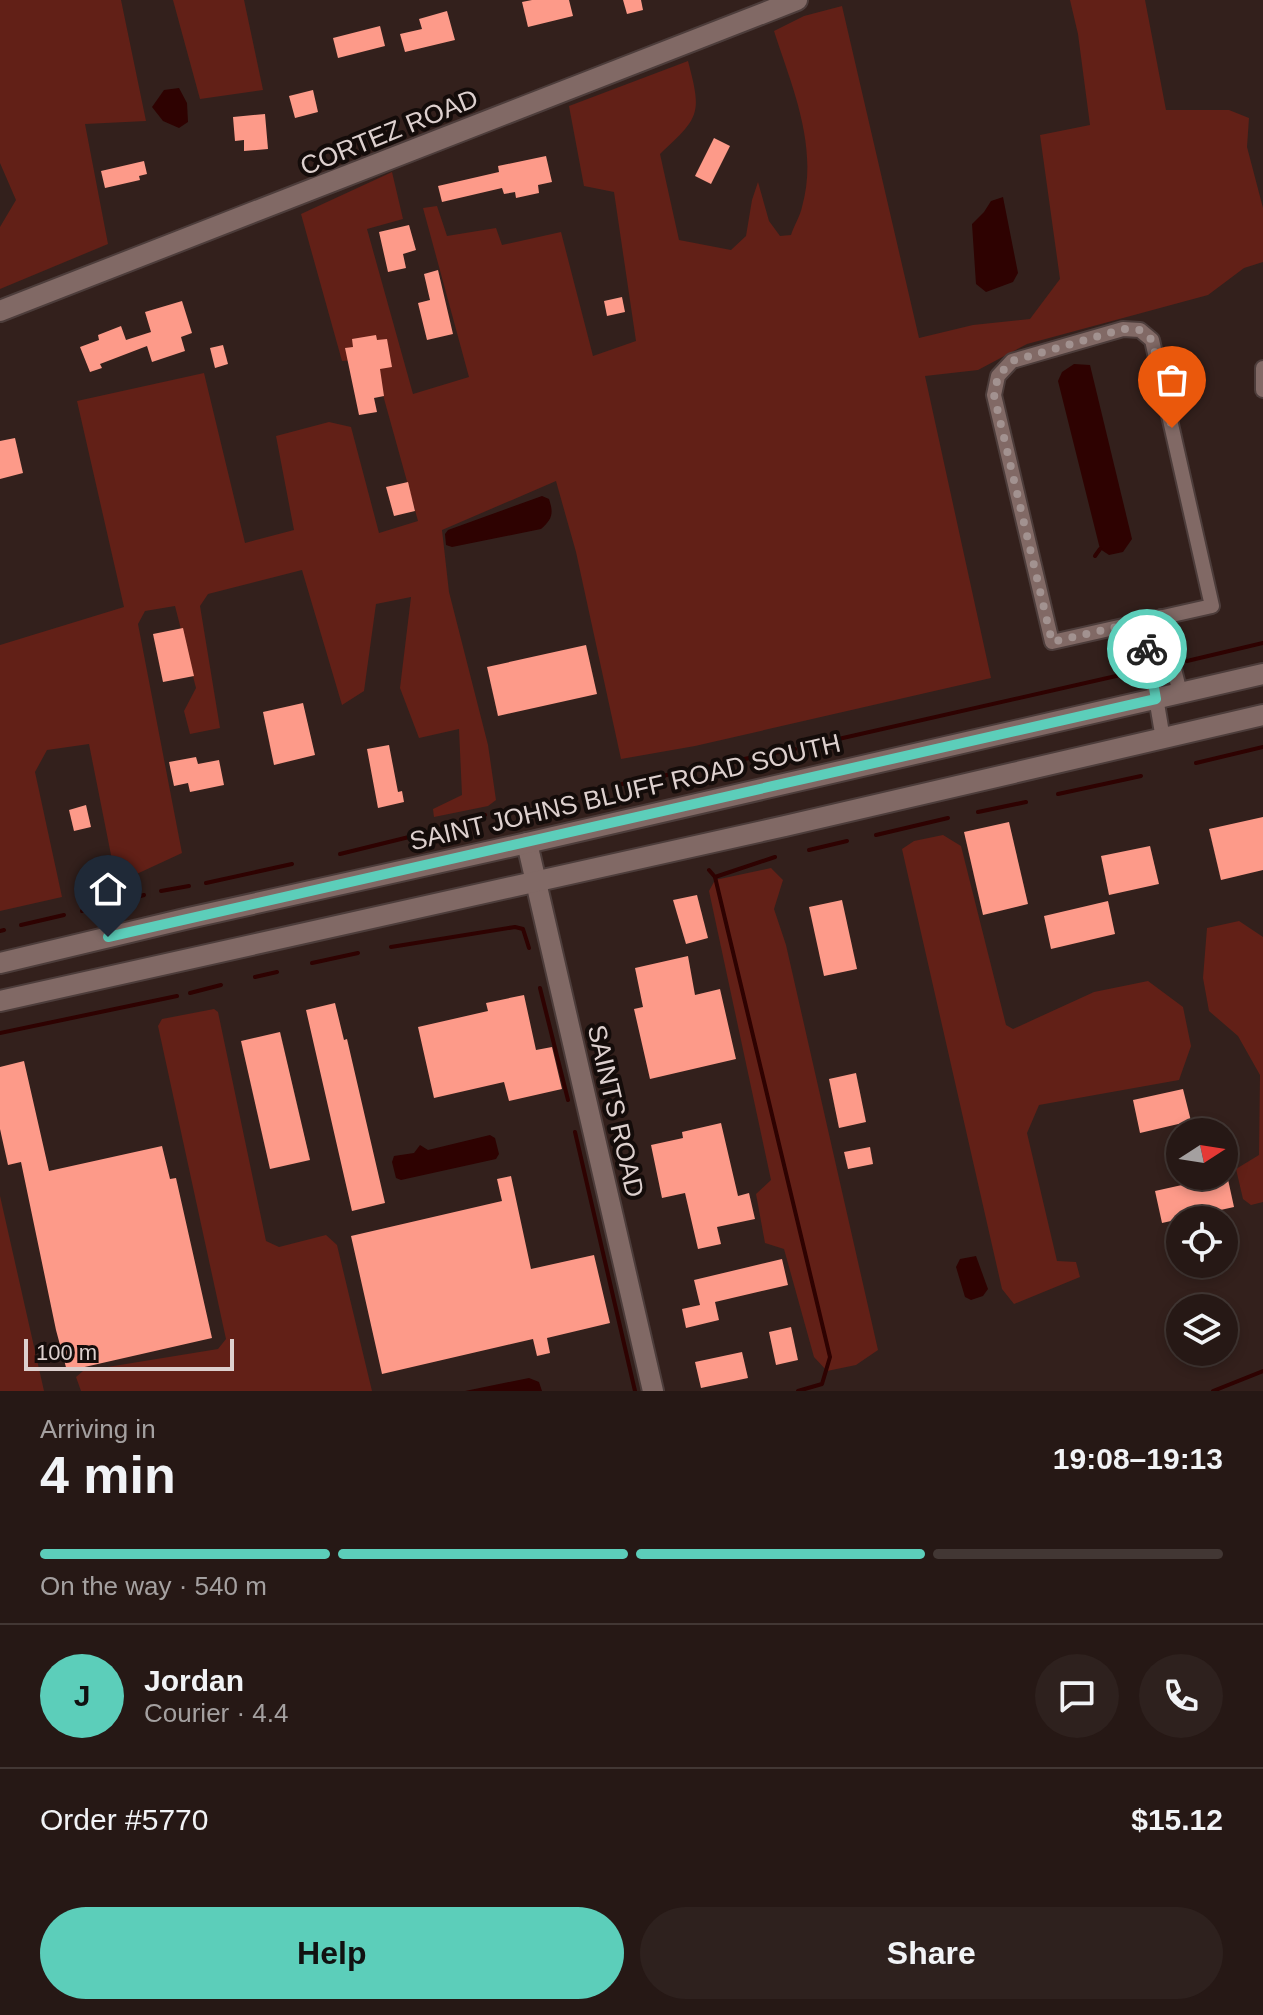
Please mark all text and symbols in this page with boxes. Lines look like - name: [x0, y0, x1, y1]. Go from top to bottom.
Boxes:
- street label: CORTEZ ROAD: [296, 83, 482, 181]
- pin: [1138, 346, 1206, 428]
- icon: bag: [1150, 358, 1194, 402]
- courier: [1107, 609, 1187, 689]
- icon: bike: [1125, 627, 1169, 671]
- street label: SAINT JOHNS BLUFF ROAD SOUTH: [406, 728, 844, 856]
- pin: [74, 855, 142, 937]
- icon: home: [86, 867, 130, 911]
- street label: SAINTS ROAD: [582, 1022, 650, 1200]
- north arrow: [1166, 1118, 1238, 1190]
- map controls: [1166, 1118, 1238, 1366]
- button: locate: [1166, 1206, 1238, 1278]
- button: layers: [1166, 1294, 1238, 1366]
- scale bar: [24, 1335, 234, 1371]
- text: 100 m: [36, 1340, 97, 1365]
- text: Arriving in: [40, 1414, 156, 1444]
- text: 19:08–19:13: [1053, 1442, 1223, 1475]
- text: 4 min: [40, 1446, 176, 1504]
- text: On the way · 540 m: [40, 1571, 267, 1601]
- button: chat: [1035, 1654, 1119, 1738]
- button: phone: [1139, 1654, 1223, 1738]
- text: Jordan: [144, 1664, 244, 1697]
- text: J: [74, 1679, 90, 1712]
- text: Courier · 4.4: [144, 1698, 289, 1728]
- text: Order #5770: [40, 1803, 208, 1836]
- text: $15.12: [1131, 1803, 1223, 1836]
- button: Help: [40, 1907, 624, 1999]
- button: Share: [640, 1907, 1223, 1999]

